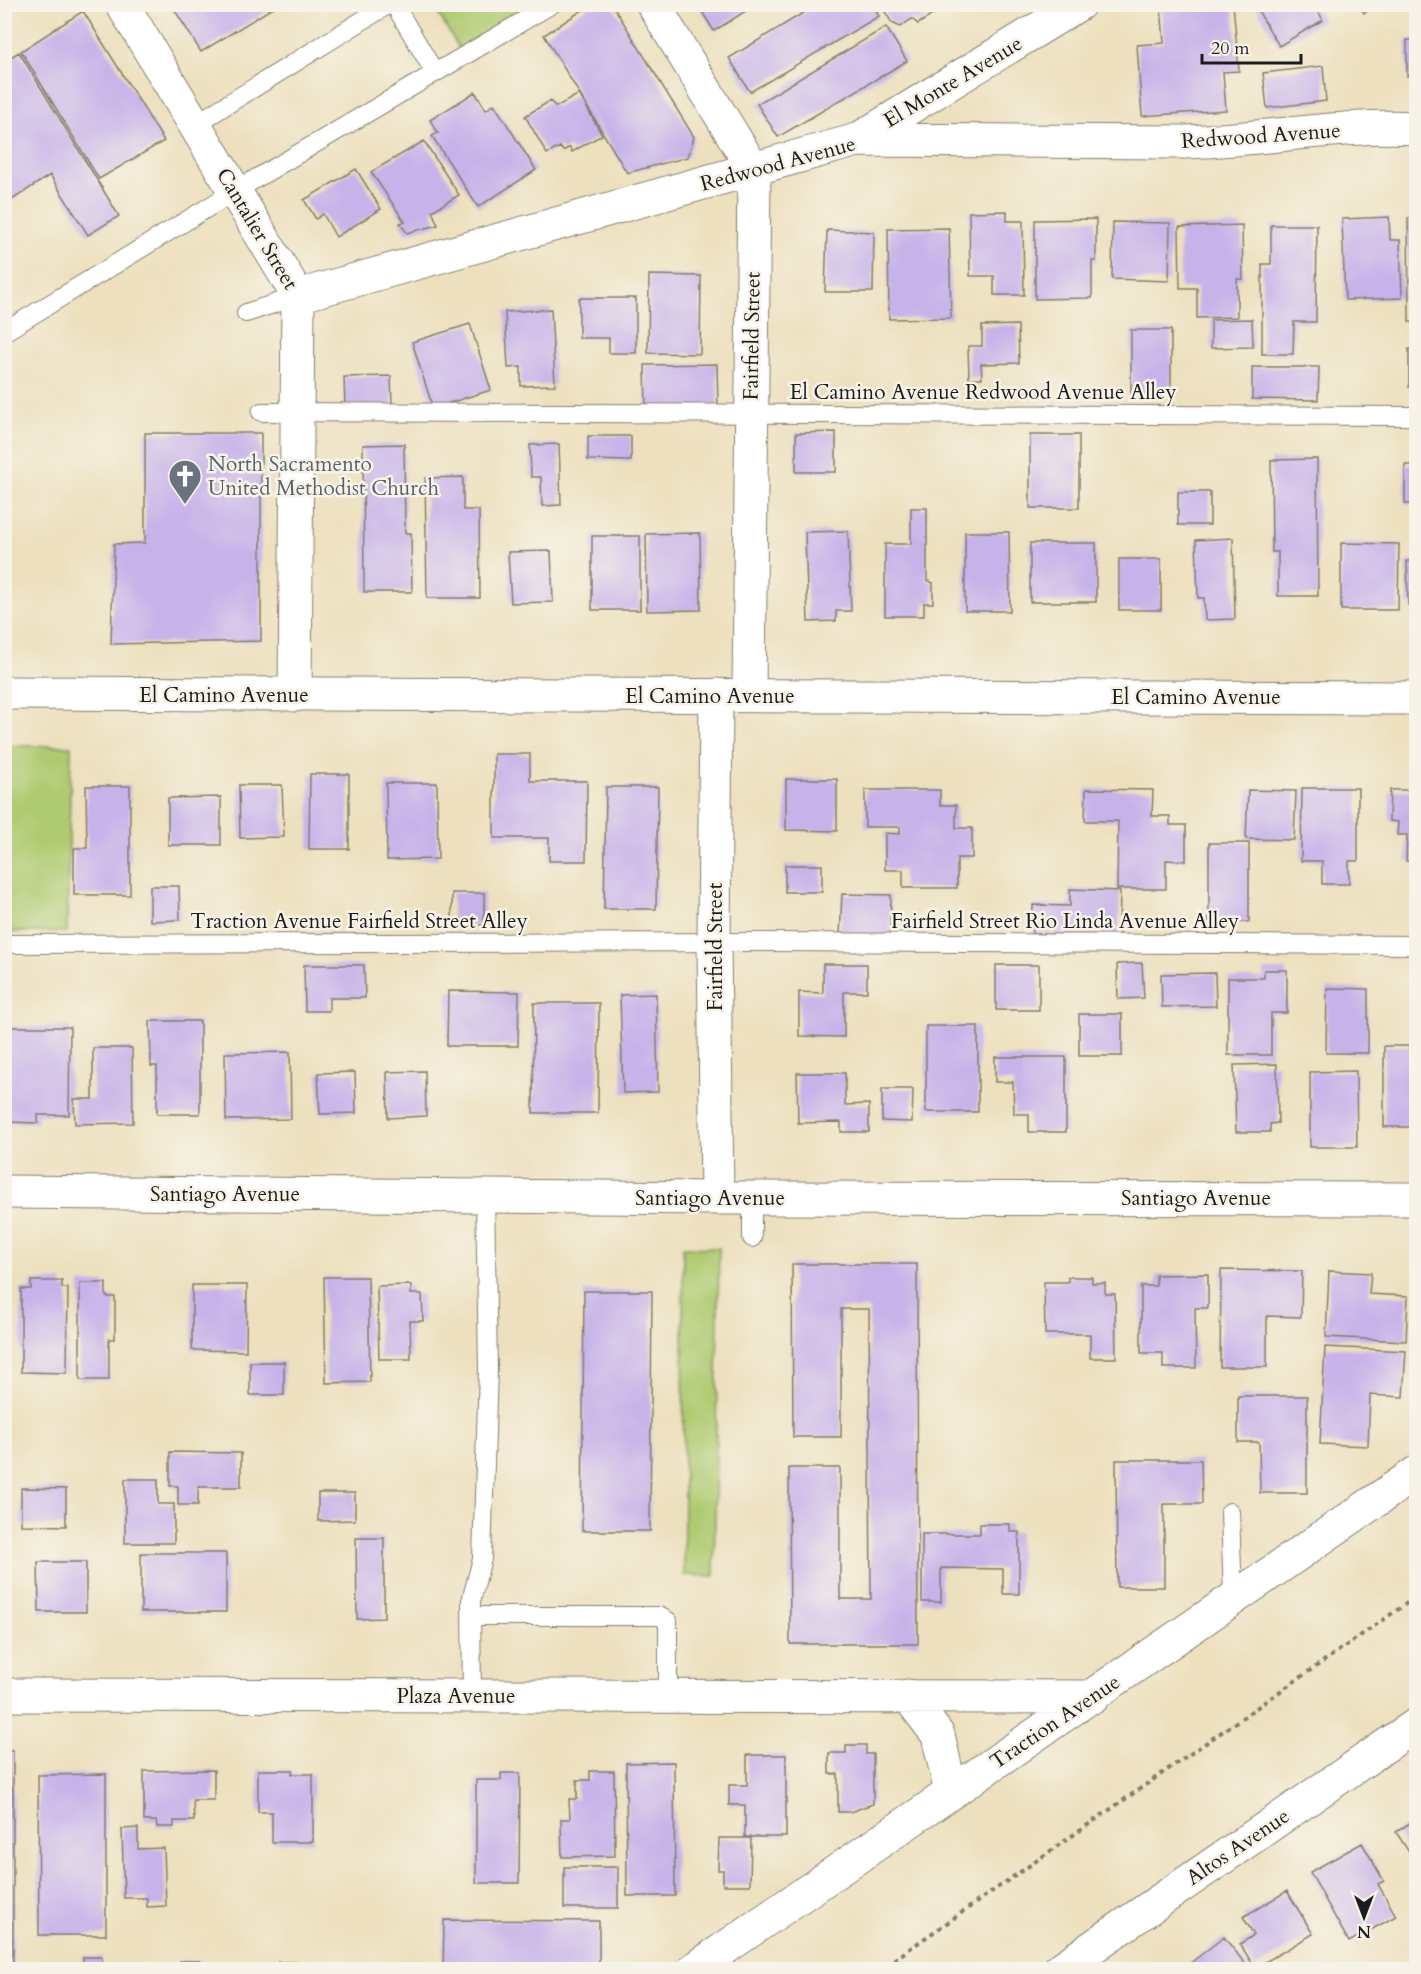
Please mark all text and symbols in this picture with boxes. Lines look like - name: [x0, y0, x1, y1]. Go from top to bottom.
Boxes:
- scale bar: [1202, 27, 1301, 65]
- street label: El Monte Avenue: [878, 29, 1028, 135]
- text: 20 m: [1211, 36, 1250, 61]
- street label: Redwood Avenue: [1180, 116, 1342, 156]
- street label: Redwood Avenue: [697, 129, 859, 199]
- street label: Cantalier Street: [209, 163, 305, 296]
- street label: Fairfield Street: [736, 271, 768, 401]
- street label: El Camino Avenue Redwood Avenue Alley: [789, 378, 1177, 407]
- place label: North Sacramento United Methodist Church: [208, 450, 440, 503]
- church icon: North Sacramento United Methodist Church: [167, 458, 203, 505]
- street label: El Camino Avenue: [139, 681, 309, 710]
- street label: El Camino Avenue: [625, 682, 795, 711]
- street label: El Camino Avenue: [1111, 683, 1281, 712]
- street label: Fairfield Street: [701, 882, 730, 1011]
- street label: Traction Avenue Fairfield Street Alley: [190, 907, 528, 936]
- street label: Fairfield Street Rio Linda Avenue Alley: [891, 907, 1239, 936]
- street label: Santiago Avenue: [150, 1180, 300, 1209]
- street label: Santiago Avenue: [635, 1184, 785, 1213]
- street label: Santiago Avenue: [1121, 1184, 1271, 1213]
- street label: Traction Avenue: [984, 1668, 1126, 1776]
- street label: Plaza Avenue: [396, 1682, 516, 1711]
- street label: Altos Avenue: [1181, 1802, 1295, 1892]
- north arrow: [1334, 1887, 1394, 1947]
- text: N: [1357, 1920, 1371, 1942]

